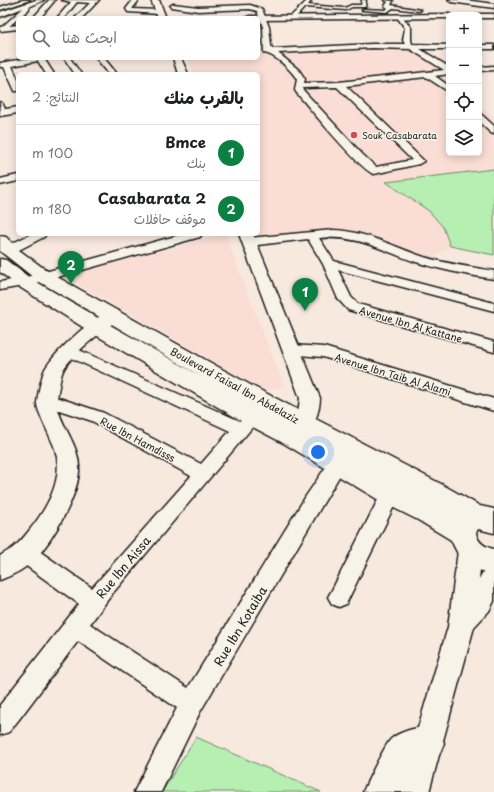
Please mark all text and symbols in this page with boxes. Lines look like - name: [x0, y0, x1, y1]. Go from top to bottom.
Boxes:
- map controls: [446, 12, 482, 156]
- button: +: [446, 12, 482, 48]
- search box: [16, 16, 260, 60]
- text: ابحث هنا: [62, 25, 117, 48]
- icon: search: [30, 27, 52, 49]
- button: −: [446, 48, 482, 84]
- text: بالقرب منك: [164, 84, 244, 110]
- button: locate: [446, 84, 482, 120]
- text: النتائج: 2: [32, 87, 79, 106]
- button: layers: [446, 120, 482, 156]
- place label: Souk Casabarata: [362, 128, 437, 142]
- text: Bmce: [165, 130, 206, 153]
- marker: Souk Casabarata: [349, 130, 359, 140]
- text: 100 m: [32, 143, 73, 162]
- text: 1: [228, 143, 234, 162]
- text: بنك: [187, 153, 206, 172]
- text: Casabarata 2: [98, 186, 206, 209]
- text: 180 m: [32, 199, 72, 218]
- text: 2: [226, 199, 236, 218]
- text: موقف حافلات: [134, 209, 206, 228]
- pin: 2: [58, 251, 84, 284]
- pin: 1: [292, 278, 318, 311]
- street label: Avenue Ibn Al Kattane: [357, 302, 465, 346]
- street label: Boulevard Faisal Ibn Abdelaziz: [168, 343, 302, 427]
- street label: Avenue Ibn Taib Al Alami: [333, 349, 453, 399]
- street label: Rue Ibn Hamdisss: [98, 413, 178, 465]
- your location: [308, 442, 328, 462]
- street label: Rue Ibn Aissa: [92, 531, 155, 602]
- street label: Rue Ibn Kotaiba: [209, 582, 271, 669]

